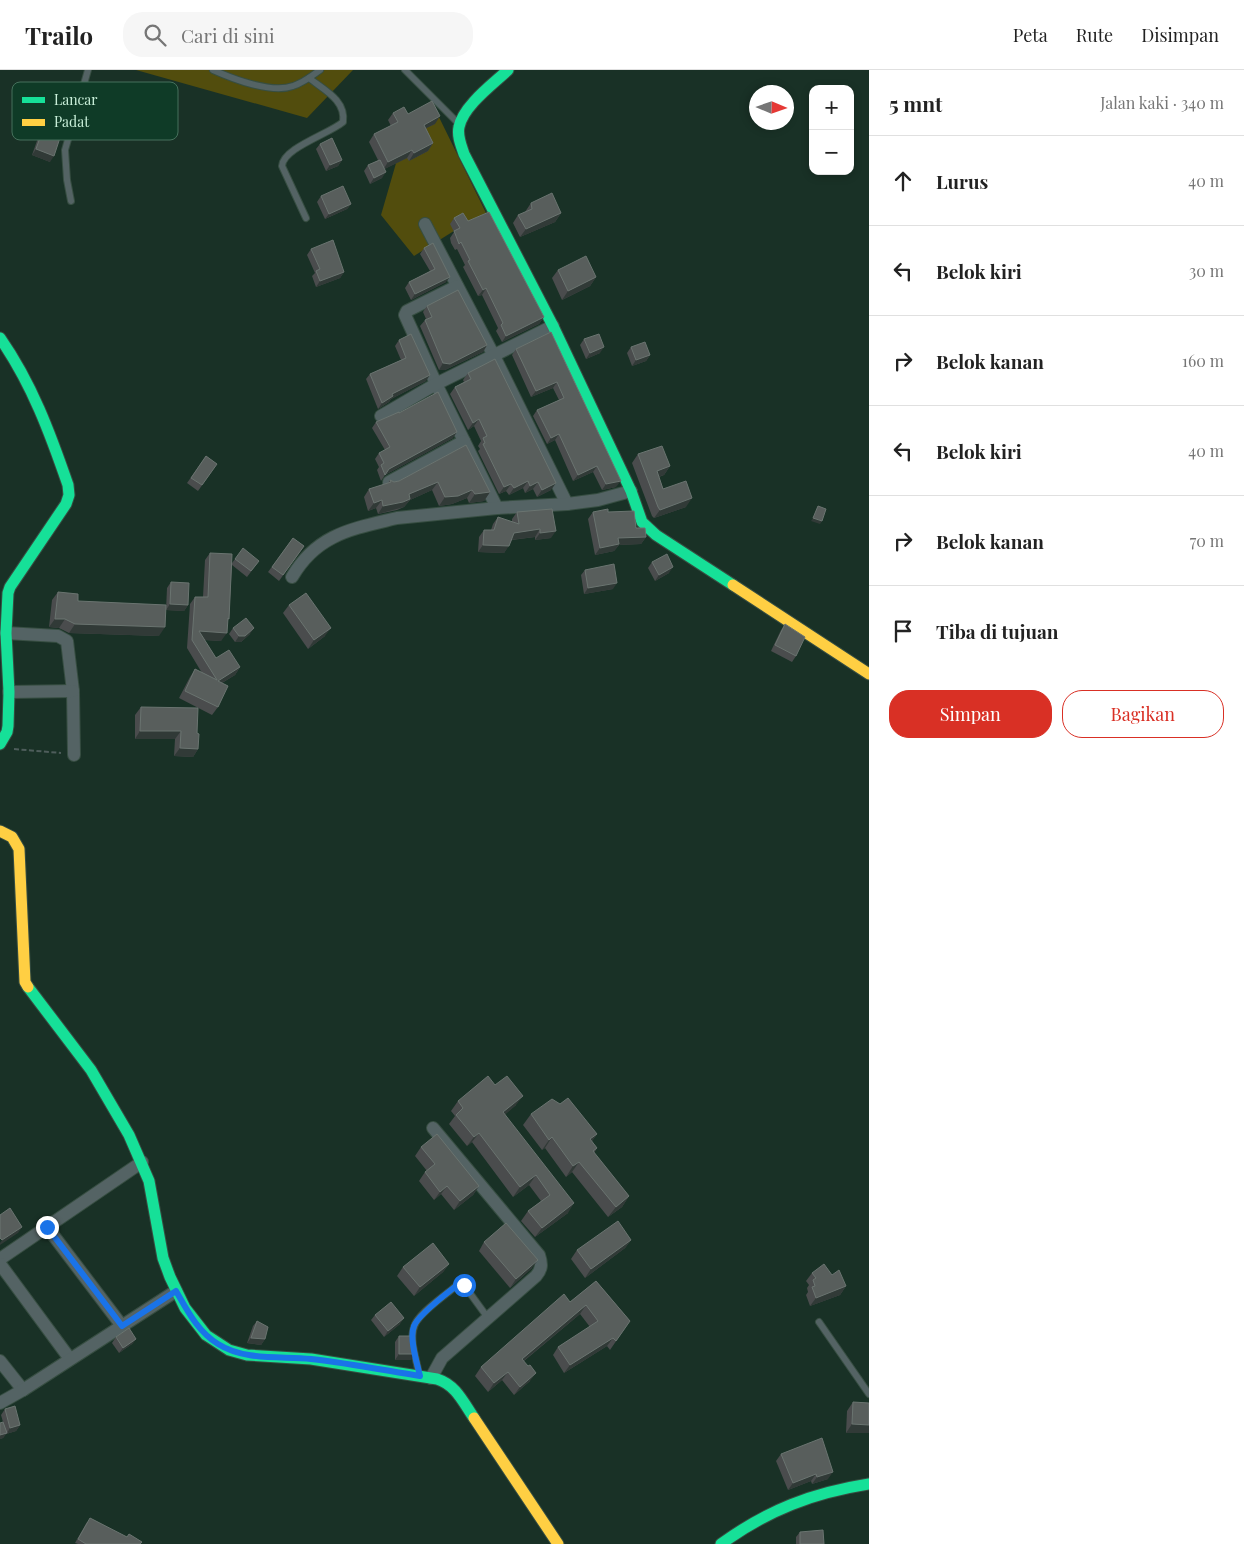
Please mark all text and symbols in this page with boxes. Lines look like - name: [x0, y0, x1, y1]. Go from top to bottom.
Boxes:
- search box: [123, 12, 473, 57]
- text: Trailo: [25, 19, 93, 51]
- icon: search: [141, 21, 169, 49]
- text: Cari di sini: [181, 22, 275, 48]
- text: Peta: [1013, 23, 1048, 47]
- text: Rute: [1076, 23, 1113, 47]
- text: Disimpan: [1141, 23, 1219, 47]
- legend: [12, 82, 178, 140]
- north arrow: [749, 85, 794, 130]
- map controls: [809, 85, 854, 175]
- button: +: [809, 85, 854, 130]
- text: 5 mnt: [889, 89, 943, 117]
- text: Lancar: [54, 90, 98, 109]
- text: Jalan kaki · 340 m: [1100, 92, 1224, 113]
- text: Padat: [54, 112, 90, 131]
- button: −: [809, 130, 854, 175]
- icon: ahead: [889, 167, 917, 195]
- text: Lurus: [936, 168, 988, 194]
- text: 40 m: [1188, 170, 1224, 191]
- icon: left: [889, 257, 917, 285]
- text: Belok kiri: [936, 258, 1022, 284]
- text: 30 m: [1189, 260, 1224, 281]
- icon: right: [889, 347, 917, 375]
- text: Belok kanan: [936, 348, 1044, 374]
- text: 160 m: [1182, 350, 1224, 371]
- icon: left: [889, 437, 917, 465]
- text: Belok kiri: [936, 438, 1022, 464]
- text: 40 m: [1188, 440, 1224, 461]
- icon: right: [889, 527, 917, 555]
- text: Belok kanan: [936, 528, 1044, 554]
- text: 70 m: [1190, 530, 1224, 551]
- icon: arrive: [889, 617, 917, 645]
- text: Tiba di tujuan: [936, 618, 1058, 644]
- button: Simpan: [889, 690, 1052, 738]
- button: Bagikan: [1062, 690, 1224, 738]
- route end: [36, 1216, 59, 1239]
- route start: [453, 1274, 476, 1297]

